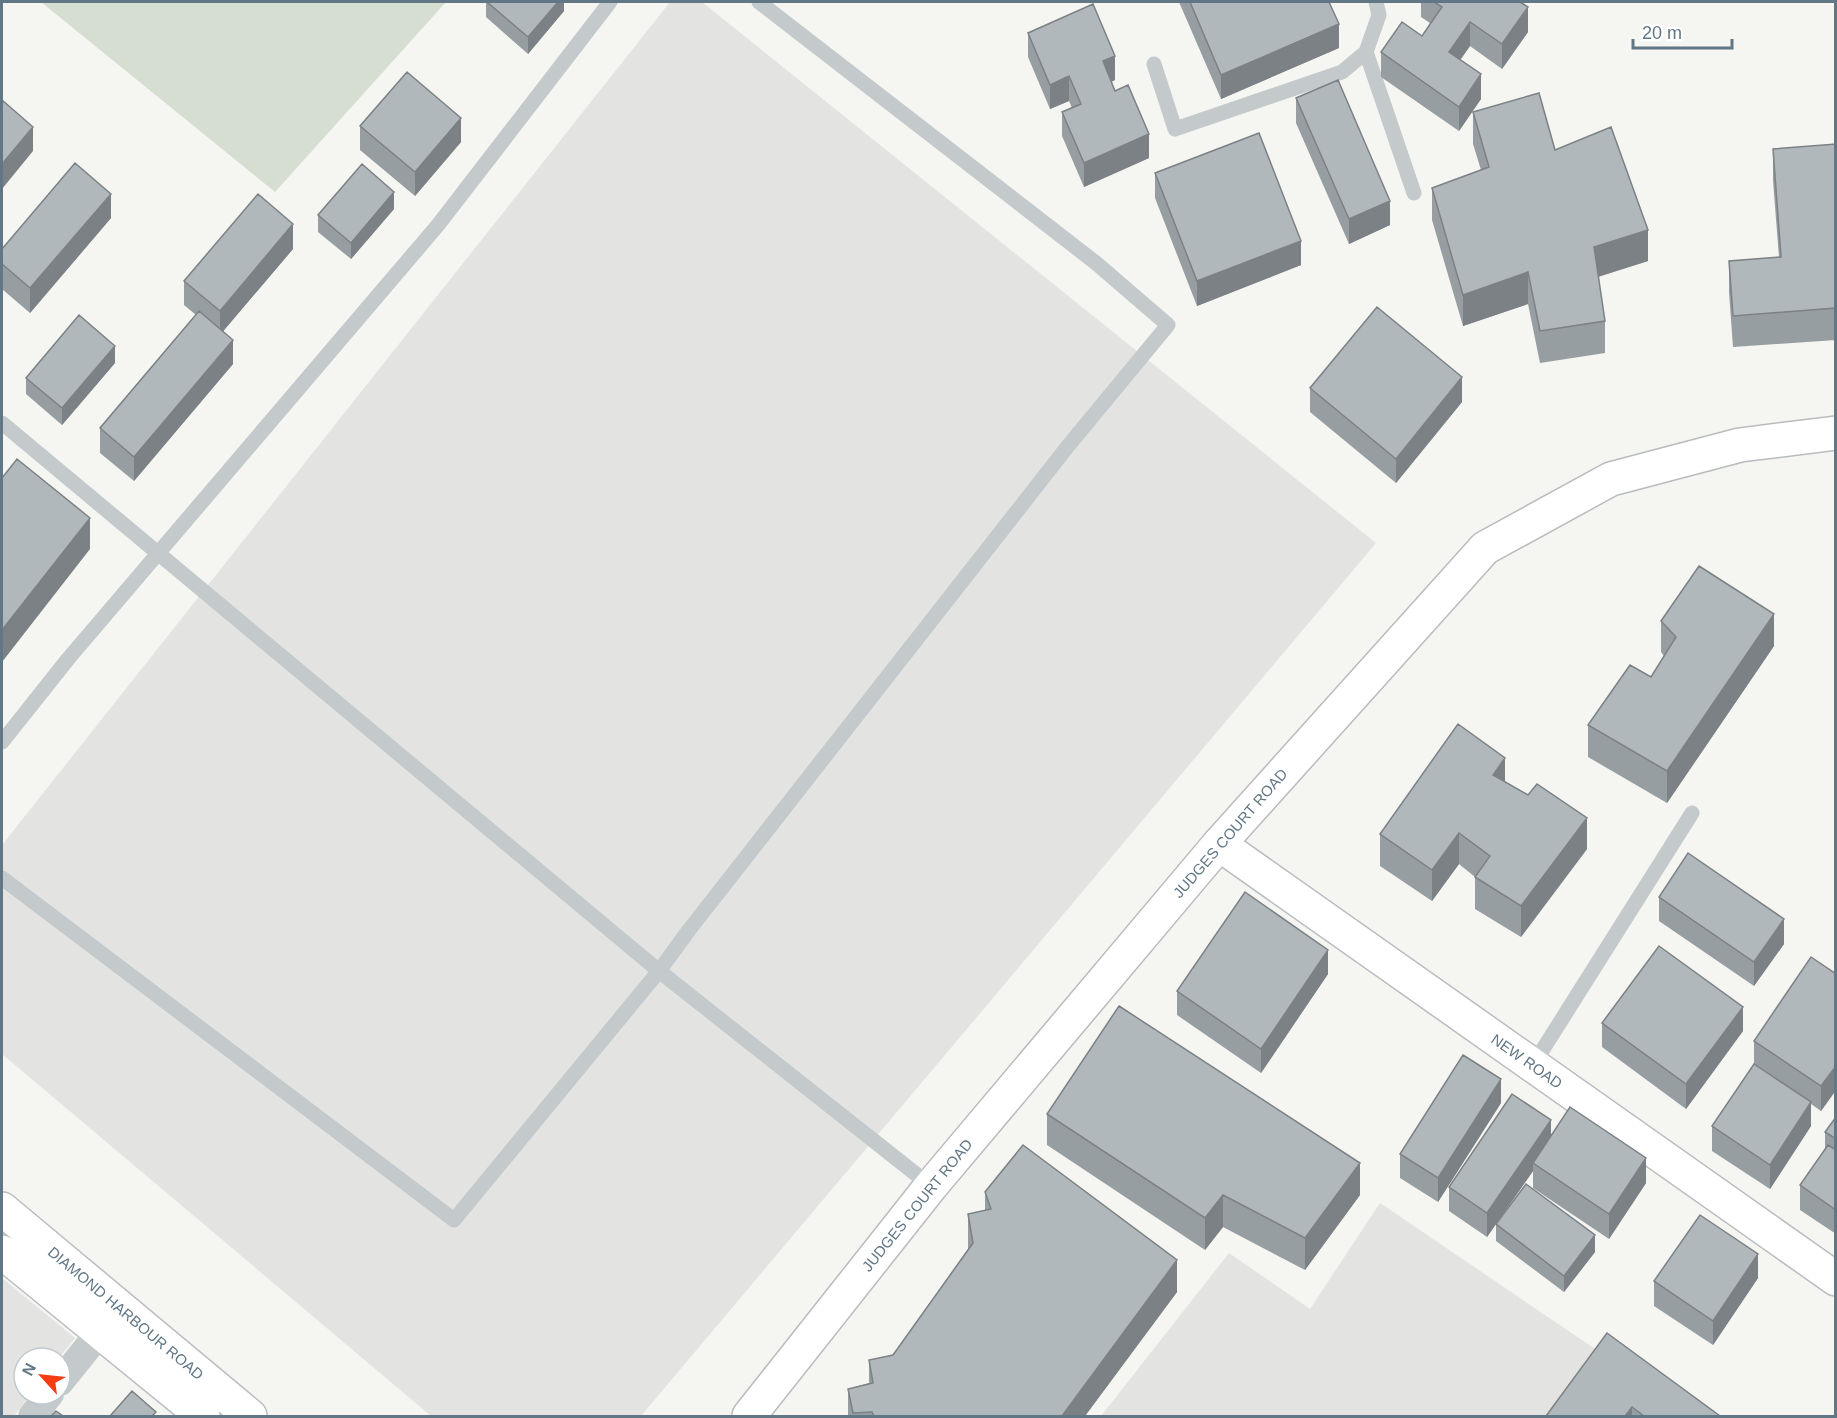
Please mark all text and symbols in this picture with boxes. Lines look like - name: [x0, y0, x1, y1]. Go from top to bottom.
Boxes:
- scale bar: [1633, 12, 1732, 50]
- text: 20 m: [1642, 23, 1682, 43]
- street label: JUDGES COURT ROAD: [1169, 765, 1291, 901]
- street label: NEW ROAD: [1488, 1030, 1566, 1092]
- street label: JUDGES COURT ROAD: [858, 1135, 976, 1275]
- street label: DIAMOND HARBOUR ROAD: [45, 1243, 207, 1383]
- north arrow: [12, 1346, 72, 1406]
- text: N: [19, 1360, 39, 1378]

